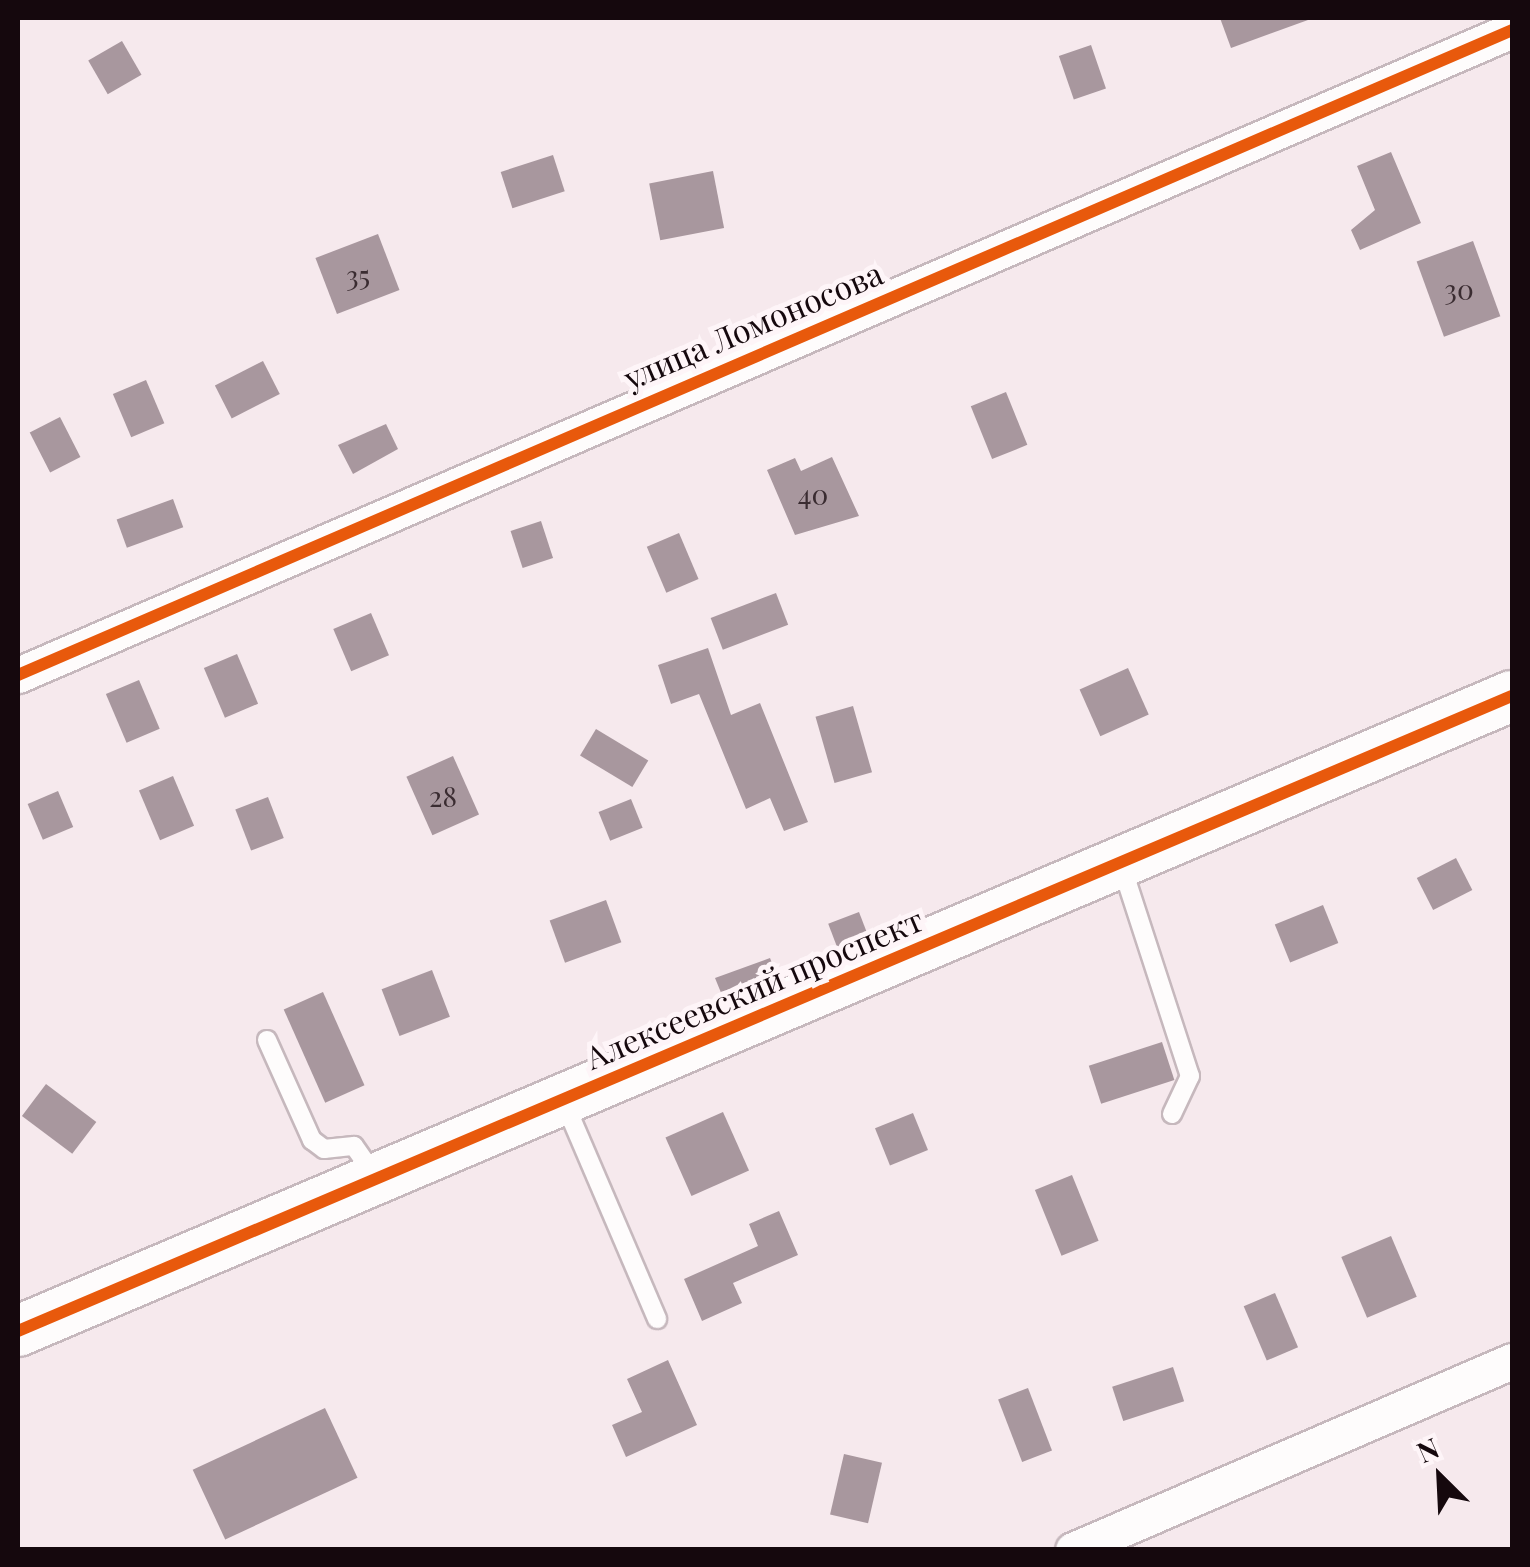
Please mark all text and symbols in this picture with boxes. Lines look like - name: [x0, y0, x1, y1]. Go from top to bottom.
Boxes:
- street label: улица Ломоносова: [618, 253, 888, 397]
- house number: 35: [346, 258, 370, 292]
- house number: 30: [1444, 272, 1474, 306]
- house number: 40: [798, 477, 828, 511]
- house number: 28: [429, 779, 457, 813]
- street label: Алексеевский проспект: [580, 900, 928, 1076]
- north arrow: [1390, 1427, 1490, 1527]
- text: N: [1411, 1428, 1444, 1470]

